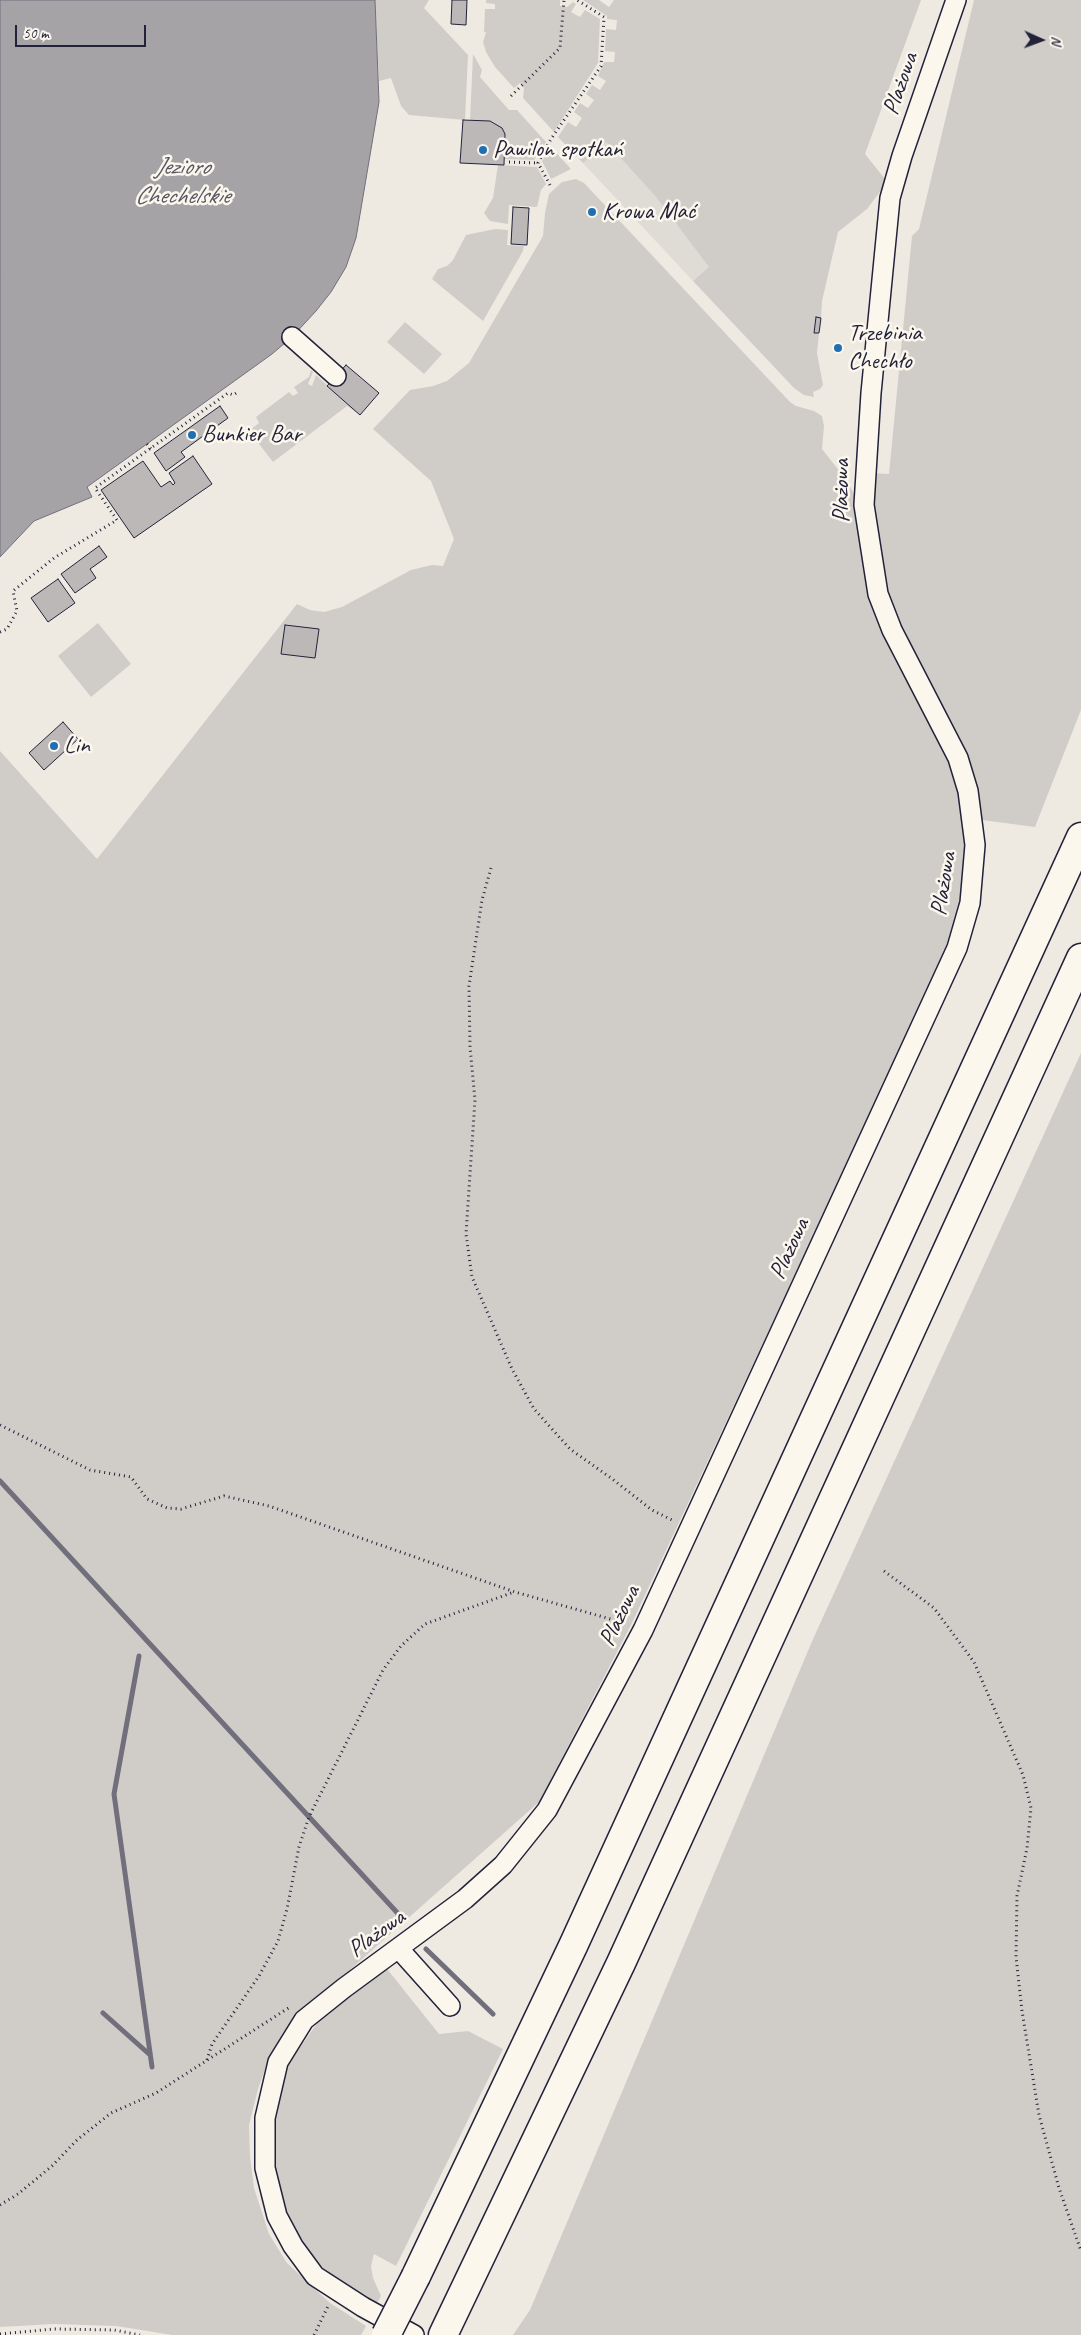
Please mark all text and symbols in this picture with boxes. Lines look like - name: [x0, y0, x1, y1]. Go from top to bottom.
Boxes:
- scale bar: [18, 15, 149, 47]
- north arrow: [1016, 15, 1066, 65]
- text: 50 m: [23, 24, 49, 43]
- text: N: [1048, 36, 1065, 45]
- street label: Plażowa: [877, 49, 925, 119]
- place label: Pawilon spotkań: [493, 136, 622, 164]
- marker: Pawilon spotkań: [477, 144, 489, 156]
- water label: Jezioro Chechelskie: [135, 152, 229, 211]
- place label: Krowa Mać: [602, 198, 695, 226]
- marker: Krowa Mać: [586, 206, 598, 218]
- place label: Trzebinia Chechło: [848, 320, 922, 376]
- marker: Trzebinia Chechło: [832, 342, 844, 354]
- place label: Bunkier Bar: [202, 421, 301, 449]
- marker: Bunkier Bar: [186, 429, 198, 441]
- street label: Plażowa: [828, 459, 856, 523]
- place label: Lin: [64, 732, 90, 760]
- marker: Lin: [48, 740, 60, 752]
- street label: Plażowa: [925, 850, 963, 918]
- street label: Plażowa: [763, 1214, 817, 1284]
- street label: Plażowa: [593, 1581, 647, 1651]
- street label: Plażowa: [343, 1904, 411, 1964]

